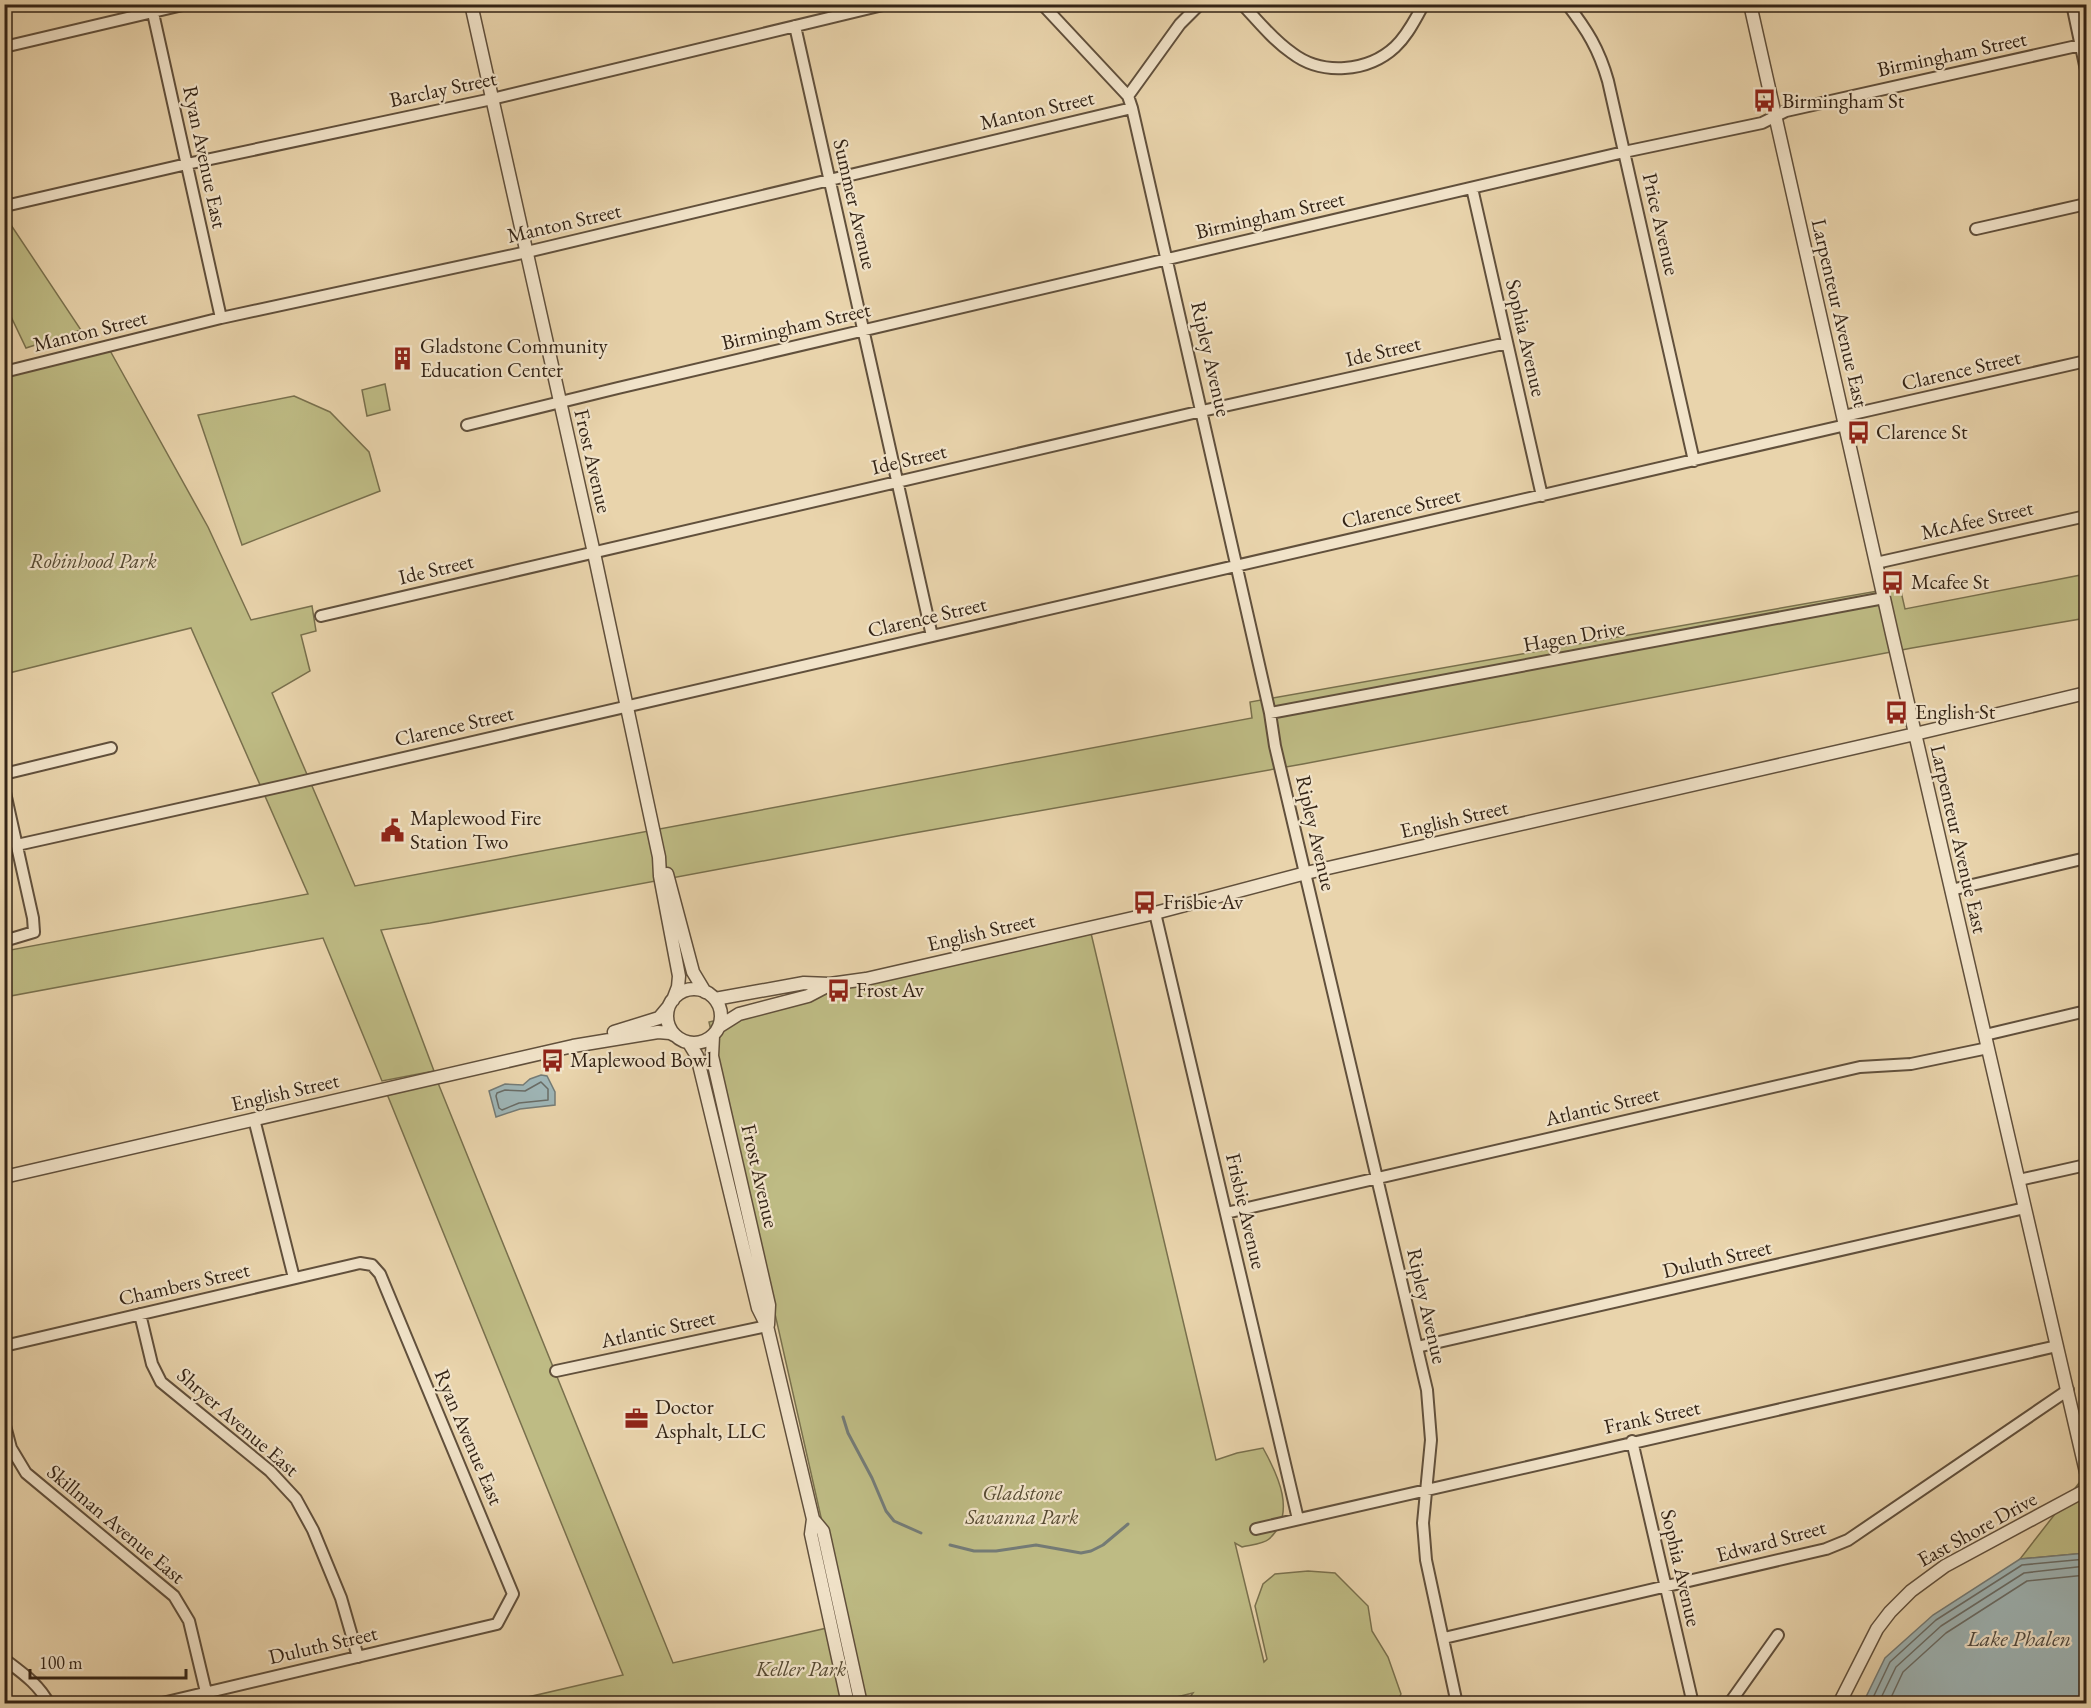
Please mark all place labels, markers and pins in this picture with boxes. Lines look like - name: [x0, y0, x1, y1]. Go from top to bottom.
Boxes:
- place label: Birmingham St: [1782, 87, 1905, 114]
- bus stop icon: Birmingham St: [1751, 88, 1777, 114]
- place label: Gladstone Community Education Center: [420, 332, 608, 383]
- building icon: Gladstone Community Education Center: [389, 345, 415, 371]
- place label: Clarence St: [1876, 418, 1968, 445]
- bus stop icon: Clarence St: [1845, 419, 1871, 445]
- place label: Mcafee St: [1911, 568, 1989, 595]
- bus stop icon: Mcafee St: [1880, 569, 1906, 595]
- place label: English St: [1915, 698, 1996, 725]
- bus stop icon: English St: [1884, 699, 1910, 725]
- place label: Maplewood Fire Station Two: [410, 804, 541, 855]
- public building icon: Maplewood Fire Station Two: [379, 817, 405, 843]
- place label: Frisbie Av: [1163, 888, 1244, 915]
- bus stop icon: Frisbie Av: [1132, 889, 1158, 915]
- place label: Frost Av: [856, 976, 925, 1003]
- bus stop icon: Frost Av: [825, 977, 851, 1003]
- place label: Maplewood Bowl: [570, 1046, 712, 1073]
- bus stop icon: Maplewood Bowl: [539, 1047, 565, 1073]
- place label: Doctor Asphalt, LLC: [654, 1393, 766, 1444]
- office icon: Doctor Asphalt, LLC: [624, 1406, 650, 1432]

